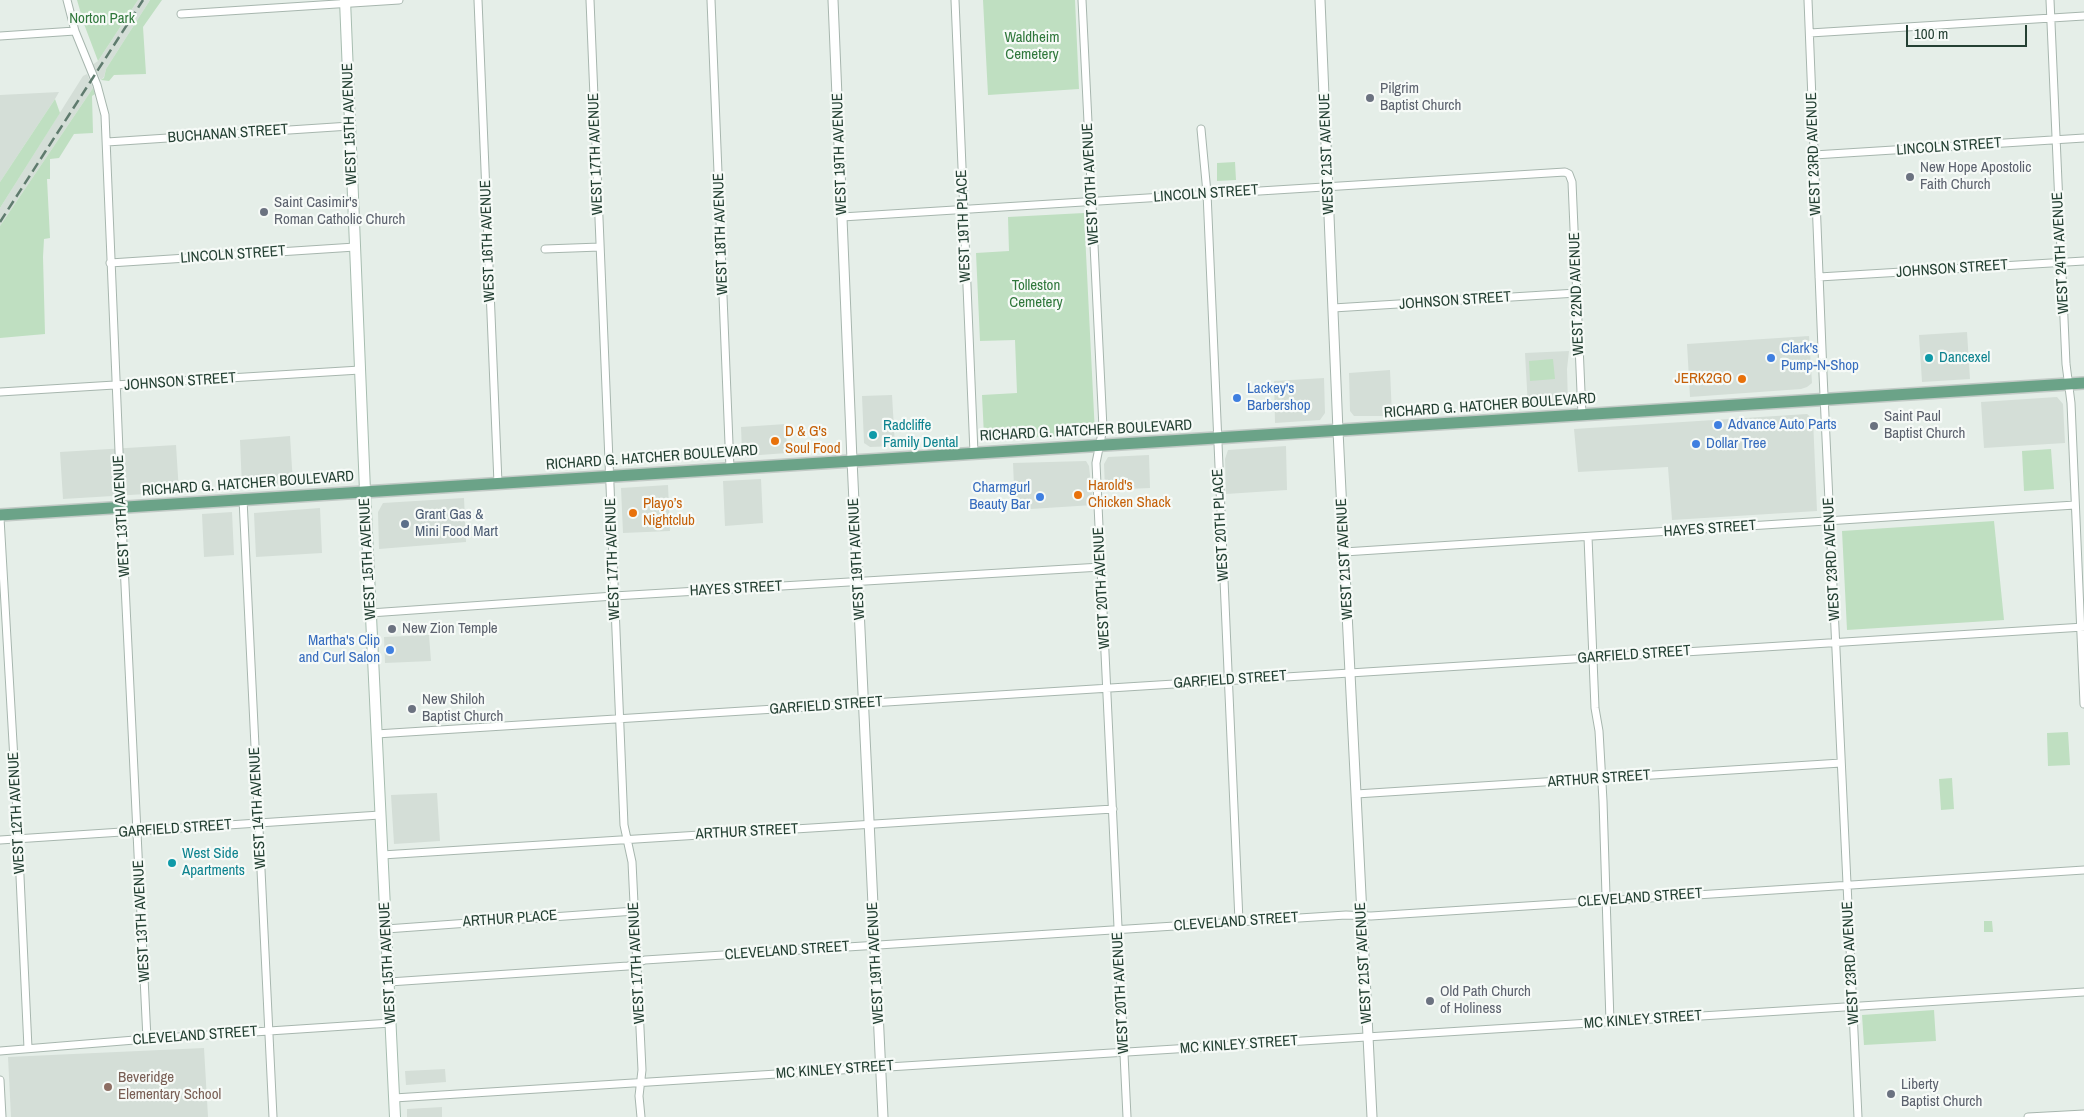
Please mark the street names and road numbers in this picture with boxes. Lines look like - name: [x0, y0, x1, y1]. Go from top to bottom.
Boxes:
- street label: WEST 15TH AVENUE: [339, 63, 361, 185]
- street label: WEST 23RD AVENUE: [1803, 92, 1825, 216]
- street label: WEST 17TH AVENUE: [585, 93, 607, 215]
- street label: WEST 19TH AVENUE: [829, 93, 851, 215]
- street label: WEST 21ST AVENUE: [1316, 93, 1338, 215]
- street label: BUCHANAN STREET: [167, 121, 289, 147]
- street label: WEST 20TH AVENUE: [1079, 123, 1103, 245]
- street label: LINCOLN STREET: [1896, 134, 2002, 160]
- street label: WEST 19TH PLACE: [953, 169, 975, 283]
- street label: WEST 18TH AVENUE: [710, 173, 732, 295]
- street label: WEST 16TH AVENUE: [477, 180, 499, 302]
- street label: LINCOLN STREET: [1153, 181, 1259, 207]
- street label: WEST 24TH AVENUE: [2049, 192, 2073, 314]
- street label: WEST 22ND AVENUE: [1566, 232, 1588, 356]
- street label: LINCOLN STREET: [180, 242, 286, 268]
- street label: JOHNSON STREET: [1895, 256, 2009, 282]
- street label: JOHNSON STREET: [1398, 288, 1512, 314]
- street label: JOHNSON STREET: [123, 369, 237, 395]
- street label: RICHARD G. HATCHER BOULEVARD: [1383, 390, 1597, 422]
- street label: RICHARD G. HATCHER BOULEVARD: [979, 416, 1193, 446]
- street label: RICHARD G. HATCHER BOULEVARD: [545, 442, 759, 474]
- street label: WEST 13TH AVENUE: [110, 455, 134, 577]
- street label: RICHARD G. HATCHER BOULEVARD: [141, 468, 355, 500]
- street label: WEST 20TH PLACE: [1209, 468, 1233, 582]
- street label: WEST 23RD AVENUE: [1820, 497, 1844, 621]
- street label: WEST 15TH AVENUE: [356, 498, 380, 620]
- street label: WEST 17TH AVENUE: [602, 498, 624, 620]
- street label: WEST 19TH AVENUE: [845, 498, 869, 620]
- street label: WEST 21ST AVENUE: [1333, 498, 1357, 620]
- street label: HAYES STREET: [1663, 517, 1757, 541]
- street label: WEST 20TH AVENUE: [1090, 527, 1114, 649]
- street label: HAYES STREET: [689, 578, 783, 600]
- street label: GARFIELD STREET: [1577, 642, 1691, 668]
- street label: GARFIELD STREET: [1173, 667, 1287, 693]
- street label: GARFIELD STREET: [769, 693, 883, 719]
- street label: WEST 14TH AVENUE: [246, 747, 270, 869]
- street label: WEST 12TH AVENUE: [5, 752, 29, 874]
- street label: ARTHUR STREET: [1547, 766, 1651, 792]
- street label: GARFIELD STREET: [118, 816, 232, 842]
- street label: ARTHUR STREET: [695, 820, 799, 844]
- street label: WEST 13TH AVENUE: [130, 860, 154, 982]
- street label: CLEVELAND STREET: [1577, 885, 1703, 911]
- street label: WEST 23RD AVENUE: [1839, 901, 1863, 1025]
- street label: WEST 15TH AVENUE: [376, 902, 400, 1024]
- street label: WEST 17TH AVENUE: [625, 902, 649, 1024]
- street label: WEST 19TH AVENUE: [864, 902, 888, 1024]
- street label: WEST 21ST AVENUE: [1352, 902, 1376, 1024]
- street label: ARTHUR PLACE: [462, 907, 558, 931]
- street label: CLEVELAND STREET: [1173, 909, 1299, 935]
- street label: WEST 20TH AVENUE: [1109, 932, 1133, 1054]
- street label: CLEVELAND STREET: [724, 938, 850, 964]
- street label: MC KINLEY STREET: [1583, 1007, 1703, 1033]
- street label: CLEVELAND STREET: [132, 1023, 258, 1049]
- street label: MC KINLEY STREET: [1179, 1032, 1299, 1058]
- street label: MC KINLEY STREET: [775, 1057, 895, 1083]

